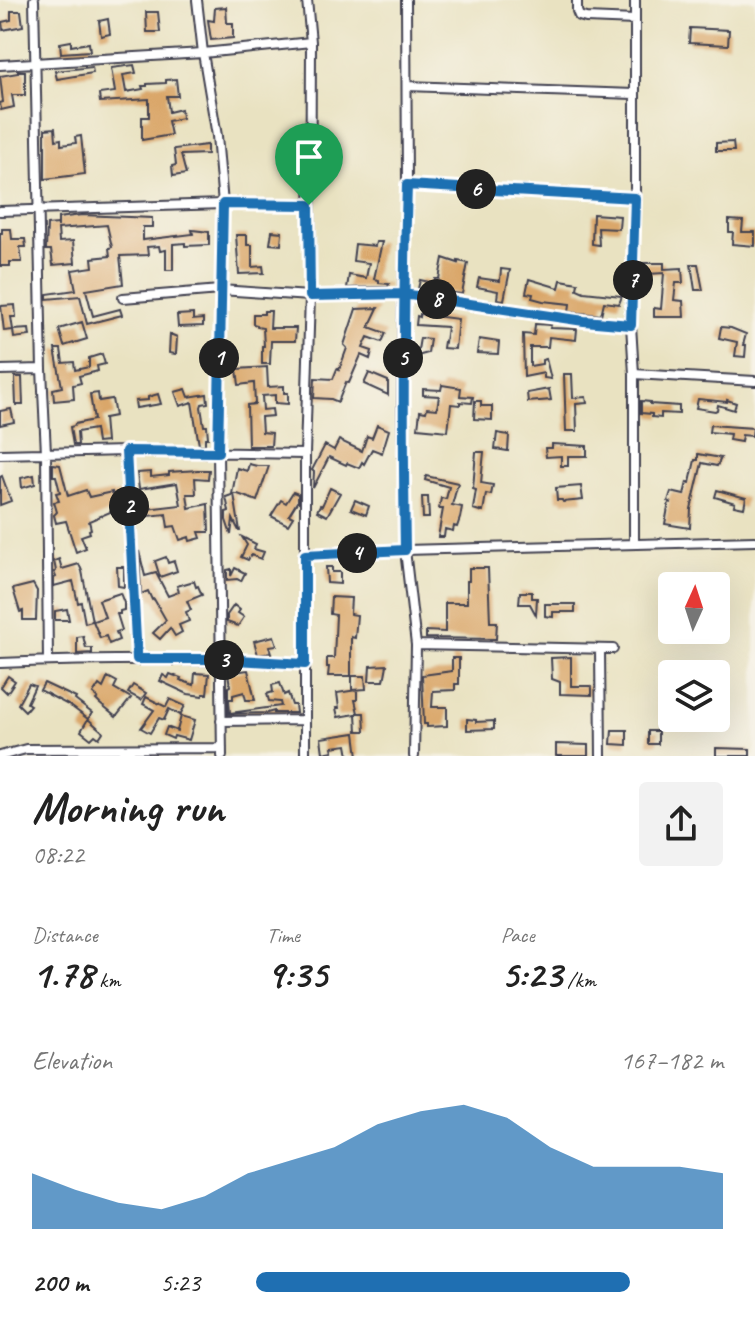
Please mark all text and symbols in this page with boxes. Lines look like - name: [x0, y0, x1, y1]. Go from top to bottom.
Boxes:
- pin: [275, 123, 343, 205]
- icon: arrive: [287, 135, 331, 179]
- pin: 6: [456, 169, 496, 209]
- text: 6: [471, 175, 481, 203]
- pin: 7: [613, 260, 653, 300]
- text: 7: [628, 266, 638, 294]
- pin: 8: [417, 279, 457, 319]
- text: 8: [432, 285, 442, 313]
- pin: 1: [199, 338, 239, 378]
- pin: 5: [383, 338, 423, 378]
- text: 1: [214, 344, 224, 372]
- text: 5: [398, 344, 408, 372]
- pin: 2: [109, 486, 149, 526]
- text: 2: [124, 492, 134, 520]
- pin: 4: [337, 533, 377, 573]
- text: 4: [352, 539, 362, 567]
- north arrow: [658, 572, 730, 644]
- map controls: [658, 572, 730, 732]
- pin: 3: [204, 640, 244, 680]
- text: 3: [219, 646, 229, 674]
- button: layers: [658, 660, 730, 732]
- text: Morning run: [32, 780, 224, 835]
- button: share: [639, 782, 723, 866]
- text: 08:22: [32, 838, 84, 871]
- text: Distance: [32, 921, 98, 949]
- text: Time: [266, 921, 300, 949]
- text: Pace: [501, 921, 535, 949]
- text: 1.78: [32, 949, 94, 999]
- text: 9:35: [266, 949, 327, 999]
- text: 5:23: [501, 949, 562, 999]
- text: km: [94, 966, 121, 994]
- text: /km: [562, 966, 596, 994]
- text: Elevation: [32, 1044, 112, 1077]
- text: 167–182 m: [620, 1044, 723, 1077]
- text: 200 m: [32, 1266, 88, 1299]
- text: 5:23: [160, 1266, 200, 1299]

